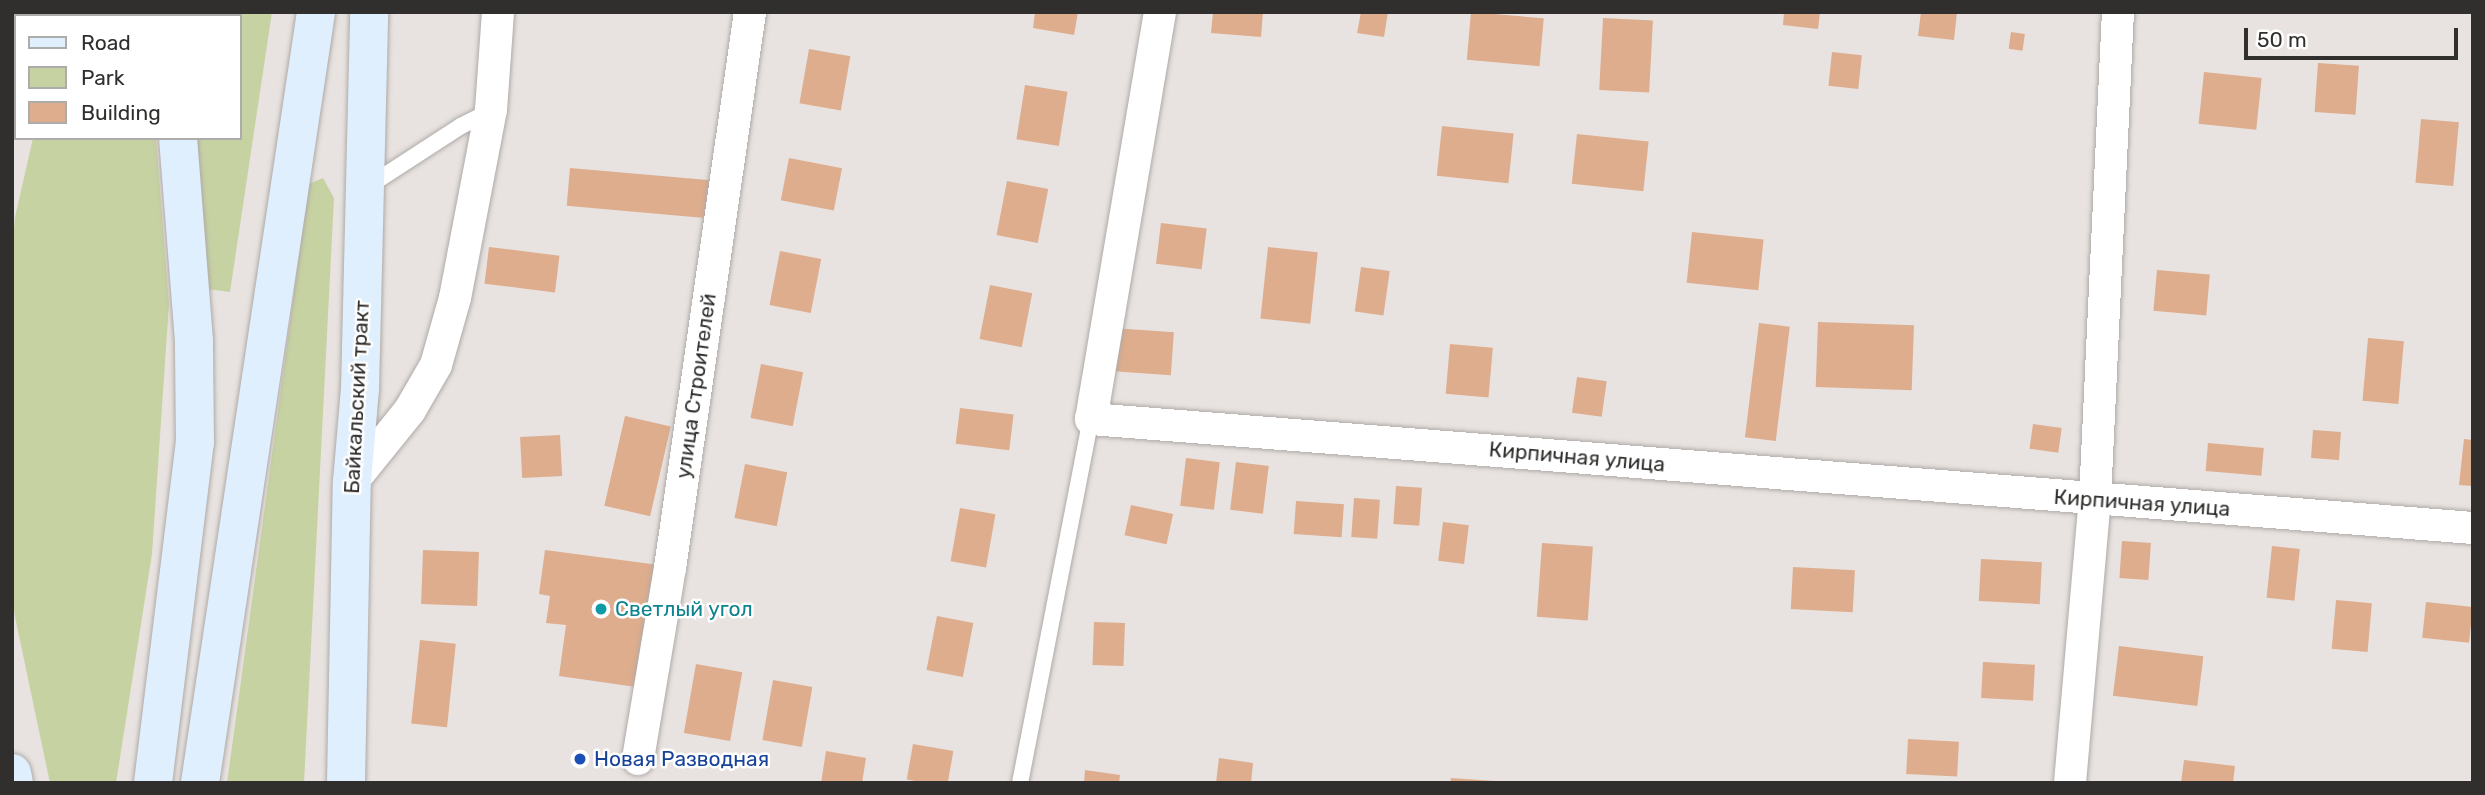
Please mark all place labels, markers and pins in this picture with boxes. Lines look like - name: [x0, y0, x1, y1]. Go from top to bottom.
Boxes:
- place label: Светлый угол: [615, 596, 753, 622]
- marker: Светлый угол: [593, 601, 609, 617]
- place label: Новая Разводная: [594, 746, 769, 772]
- marker: Новая Разводная: [572, 751, 588, 767]

